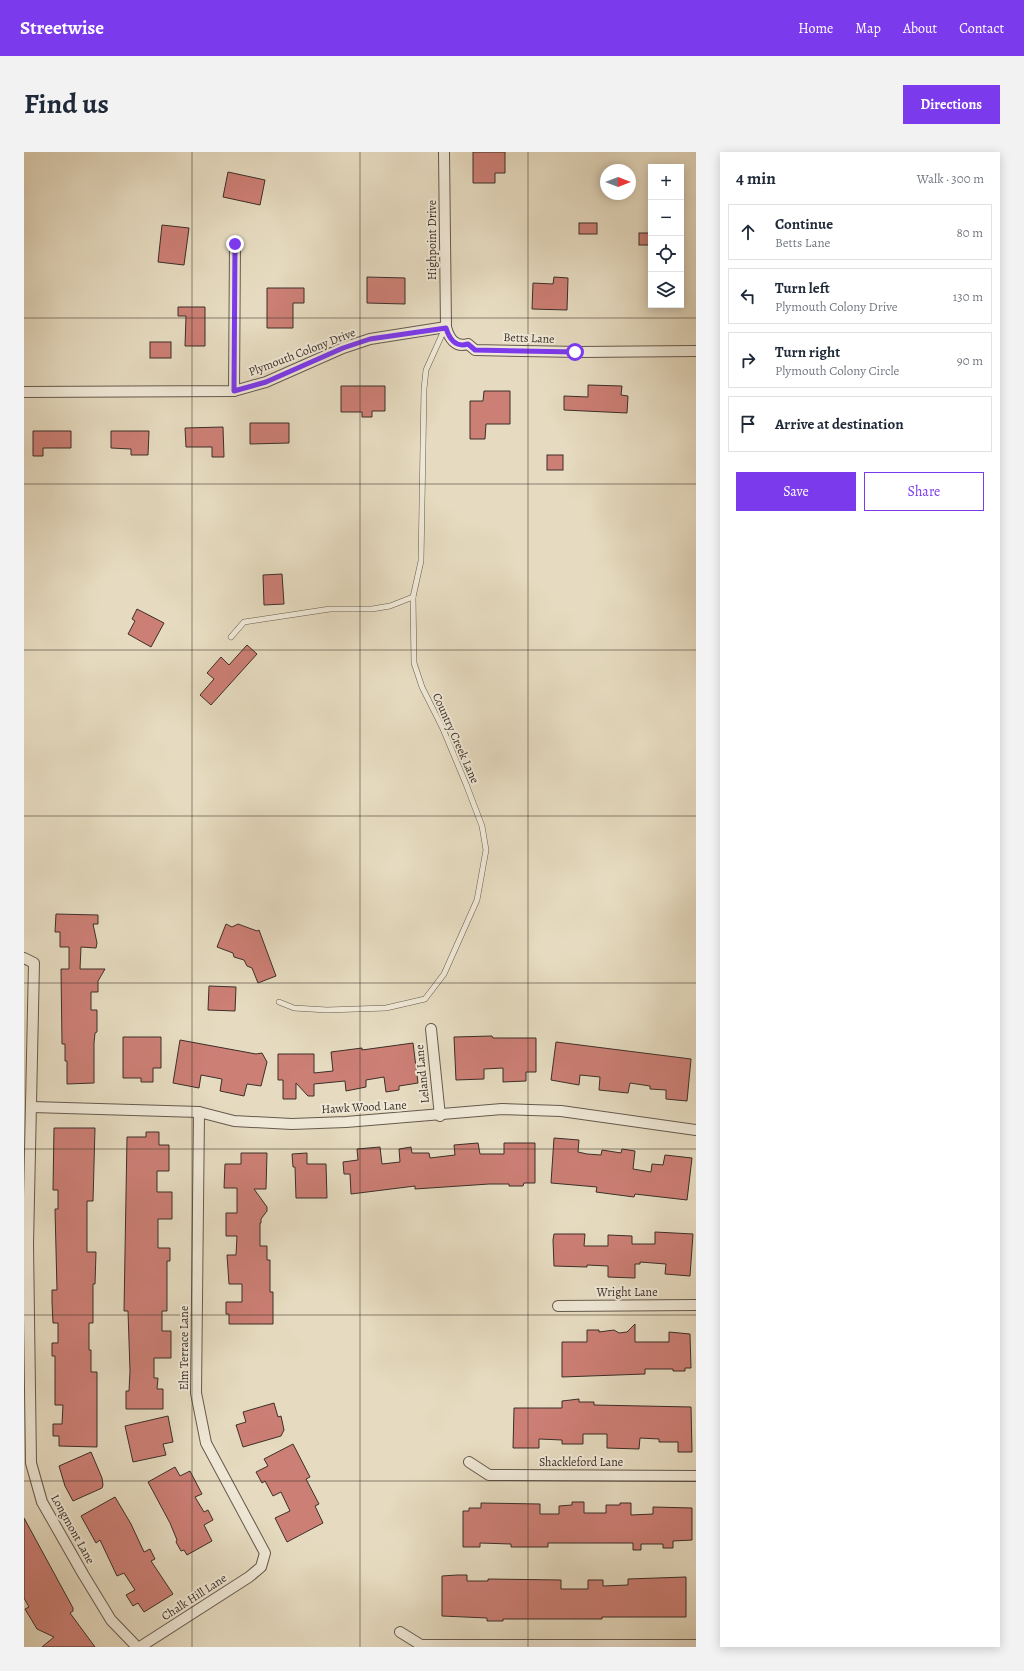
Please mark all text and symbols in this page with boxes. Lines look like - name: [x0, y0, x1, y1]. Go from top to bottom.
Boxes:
- text: Streetwise: [20, 15, 104, 41]
- text: Home: [798, 19, 833, 38]
- text: Map: [855, 19, 881, 38]
- text: About: [903, 19, 937, 38]
- text: Contact: [959, 19, 1004, 38]
- text: Find us: [24, 85, 109, 123]
- button: Directions: [903, 85, 1000, 124]
- north arrow: [600, 164, 636, 200]
- map controls: [648, 164, 684, 308]
- button: +: [648, 164, 684, 200]
- text: 4 min: [736, 167, 776, 190]
- text: Walk · 300 m: [917, 170, 984, 187]
- street label: Highpoint Drive: [424, 200, 440, 280]
- button: −: [648, 200, 684, 236]
- text: Continue: [775, 214, 833, 234]
- icon: ahead: [737, 221, 759, 243]
- text: 80 m: [956, 224, 983, 241]
- text: Betts Lane: [775, 234, 830, 251]
- route end: [226, 235, 244, 253]
- button: locate: [648, 236, 684, 272]
- button: layers: [648, 272, 684, 308]
- text: Turn left: [775, 278, 830, 298]
- icon: left: [737, 285, 759, 307]
- text: 130 m: [953, 288, 983, 305]
- text: Plymouth Colony Drive: [775, 298, 898, 315]
- street label: Plymouth Colony Drive: [246, 324, 358, 380]
- street label: Betts Lane: [503, 329, 555, 347]
- text: Turn right: [775, 342, 840, 362]
- route start: [566, 343, 584, 361]
- icon: right: [737, 349, 759, 371]
- text: 90 m: [957, 352, 983, 369]
- text: Plymouth Colony Circle: [775, 362, 899, 379]
- icon: arrive: [737, 413, 759, 435]
- text: Arrive at destination: [775, 414, 904, 434]
- button: Save: [736, 472, 856, 511]
- button: Share: [864, 472, 984, 511]
- street label: Country Creek Lane: [429, 690, 483, 786]
- street label: Leland Lane: [411, 1044, 433, 1104]
- street label: Hawk Wood Lane: [321, 1097, 407, 1117]
- street label: Wright Lane: [595, 1284, 658, 1300]
- street label: Elm Terrace Lane: [176, 1306, 192, 1390]
- street label: Shackleford Lane: [539, 1454, 623, 1470]
- street label: Longmont Lane: [47, 1491, 99, 1567]
- street label: Chalk Hill Lane: [158, 1570, 230, 1624]

